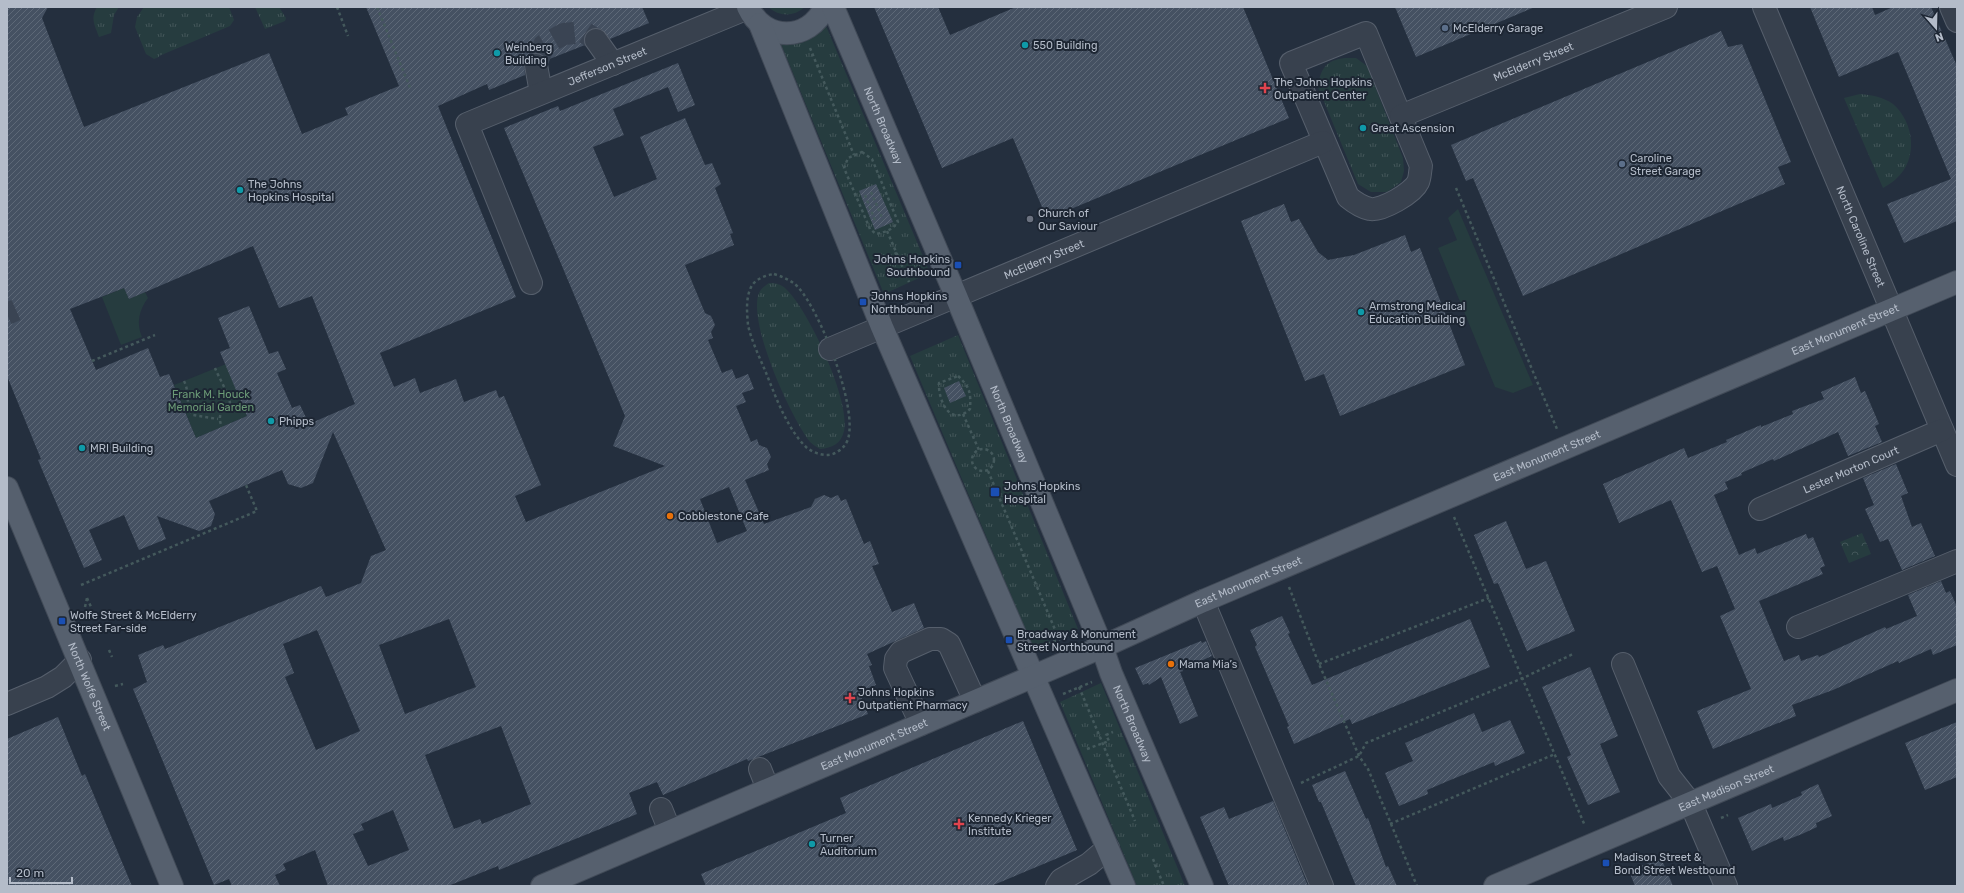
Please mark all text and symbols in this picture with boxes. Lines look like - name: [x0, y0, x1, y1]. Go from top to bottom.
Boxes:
- north arrow: [1916, 8, 1956, 48]
- place label: McElderry Garage: [1453, 22, 1543, 35]
- marker: McElderry Garage: [1440, 23, 1450, 33]
- text: N: [1933, 29, 1945, 44]
- place label: 550 Building: [1033, 39, 1098, 52]
- street label: McElderry Street: [1491, 39, 1576, 84]
- marker: 550 Building: [1020, 40, 1030, 50]
- place label: Weinberg Building: [505, 41, 552, 67]
- street label: Jefferson Street: [566, 44, 649, 88]
- marker: Weinberg Building: [492, 48, 502, 58]
- place label: The Johns Hopkins Outpatient Center: [1274, 76, 1372, 102]
- marker: The Johns Hopkins Outpatient Center: [1259, 82, 1271, 94]
- street label: North Broadway: [861, 85, 906, 166]
- place label: Great Ascension: [1371, 122, 1455, 135]
- marker: Great Ascension: [1358, 123, 1368, 133]
- place label: Caroline Street Garage: [1630, 152, 1701, 178]
- marker: Caroline Street Garage: [1617, 159, 1627, 169]
- place label: The Johns Hopkins Hospital: [248, 178, 334, 204]
- street label: North Caroline Street: [1834, 184, 1888, 290]
- marker: The Johns Hopkins Hospital: [235, 185, 245, 195]
- place label: Church of Our Saviour: [1038, 207, 1098, 233]
- marker: Church of Our Saviour: [1025, 214, 1035, 224]
- street label: McElderry Street: [1002, 236, 1087, 282]
- place label: Johns Hopkins Southbound: [874, 253, 950, 279]
- marker: Johns Hopkins Southbound: [953, 260, 963, 270]
- place label: Johns Hopkins Northbound: [871, 290, 948, 316]
- marker: Johns Hopkins Northbound: [858, 297, 868, 307]
- place label: Armstrong Medical Education Building: [1369, 300, 1465, 326]
- street label: East Monument Street: [1789, 301, 1901, 358]
- marker: Armstrong Medical Education Building: [1356, 307, 1366, 317]
- street label: North Broadway: [987, 383, 1031, 465]
- park label: Frank M. Houck Memorial Garden: [168, 388, 254, 414]
- place label: Phipps: [279, 415, 315, 428]
- marker: Phipps: [266, 416, 276, 426]
- street label: East Monument Street: [1491, 427, 1603, 484]
- place label: MRI Building: [90, 442, 153, 455]
- marker: MRI Building: [77, 443, 87, 453]
- street label: Lester Morton Court: [1801, 443, 1901, 496]
- place label: Johns Hopkins Hospital: [1004, 480, 1081, 506]
- marker: Johns Hopkins Hospital: [989, 486, 1001, 498]
- place label: Cobblestone Cafe: [678, 510, 769, 523]
- marker: Cobblestone Cafe: [665, 511, 675, 521]
- street label: East Monument Street: [1193, 553, 1304, 610]
- place label: Wolfe Street & McElderry Street Far-side: [70, 609, 197, 635]
- marker: Wolfe Street & McElderry Street Far-side: [57, 616, 67, 626]
- place label: Broadway & Monument Street Northbound: [1017, 628, 1137, 654]
- marker: Broadway & Monument Street Northbound: [1004, 635, 1014, 645]
- street label: North Wolfe Street: [66, 641, 114, 733]
- place label: Mama Mia’s: [1179, 658, 1238, 671]
- marker: Mama Mia’s: [1166, 659, 1176, 669]
- street label: North Broadway: [1110, 683, 1155, 765]
- place label: Johns Hopkins Outpatient Pharmacy: [858, 686, 968, 712]
- marker: Johns Hopkins Outpatient Pharmacy: [845, 693, 855, 703]
- street label: East Monument Street: [819, 715, 930, 773]
- street label: East Madison Street: [1676, 762, 1776, 814]
- place label: Kennedy Krieger Institute: [968, 812, 1052, 838]
- marker: Kennedy Krieger Institute: [953, 818, 965, 830]
- place label: Turner Auditorium: [820, 832, 877, 858]
- marker: Turner Auditorium: [807, 839, 817, 849]
- place label: Madison Street & Bond Street Westbound: [1614, 851, 1735, 877]
- marker: Madison Street & Bond Street Westbound: [1601, 858, 1611, 868]
- scale bar: [10, 859, 72, 885]
- text: 20 m: [16, 866, 44, 880]

